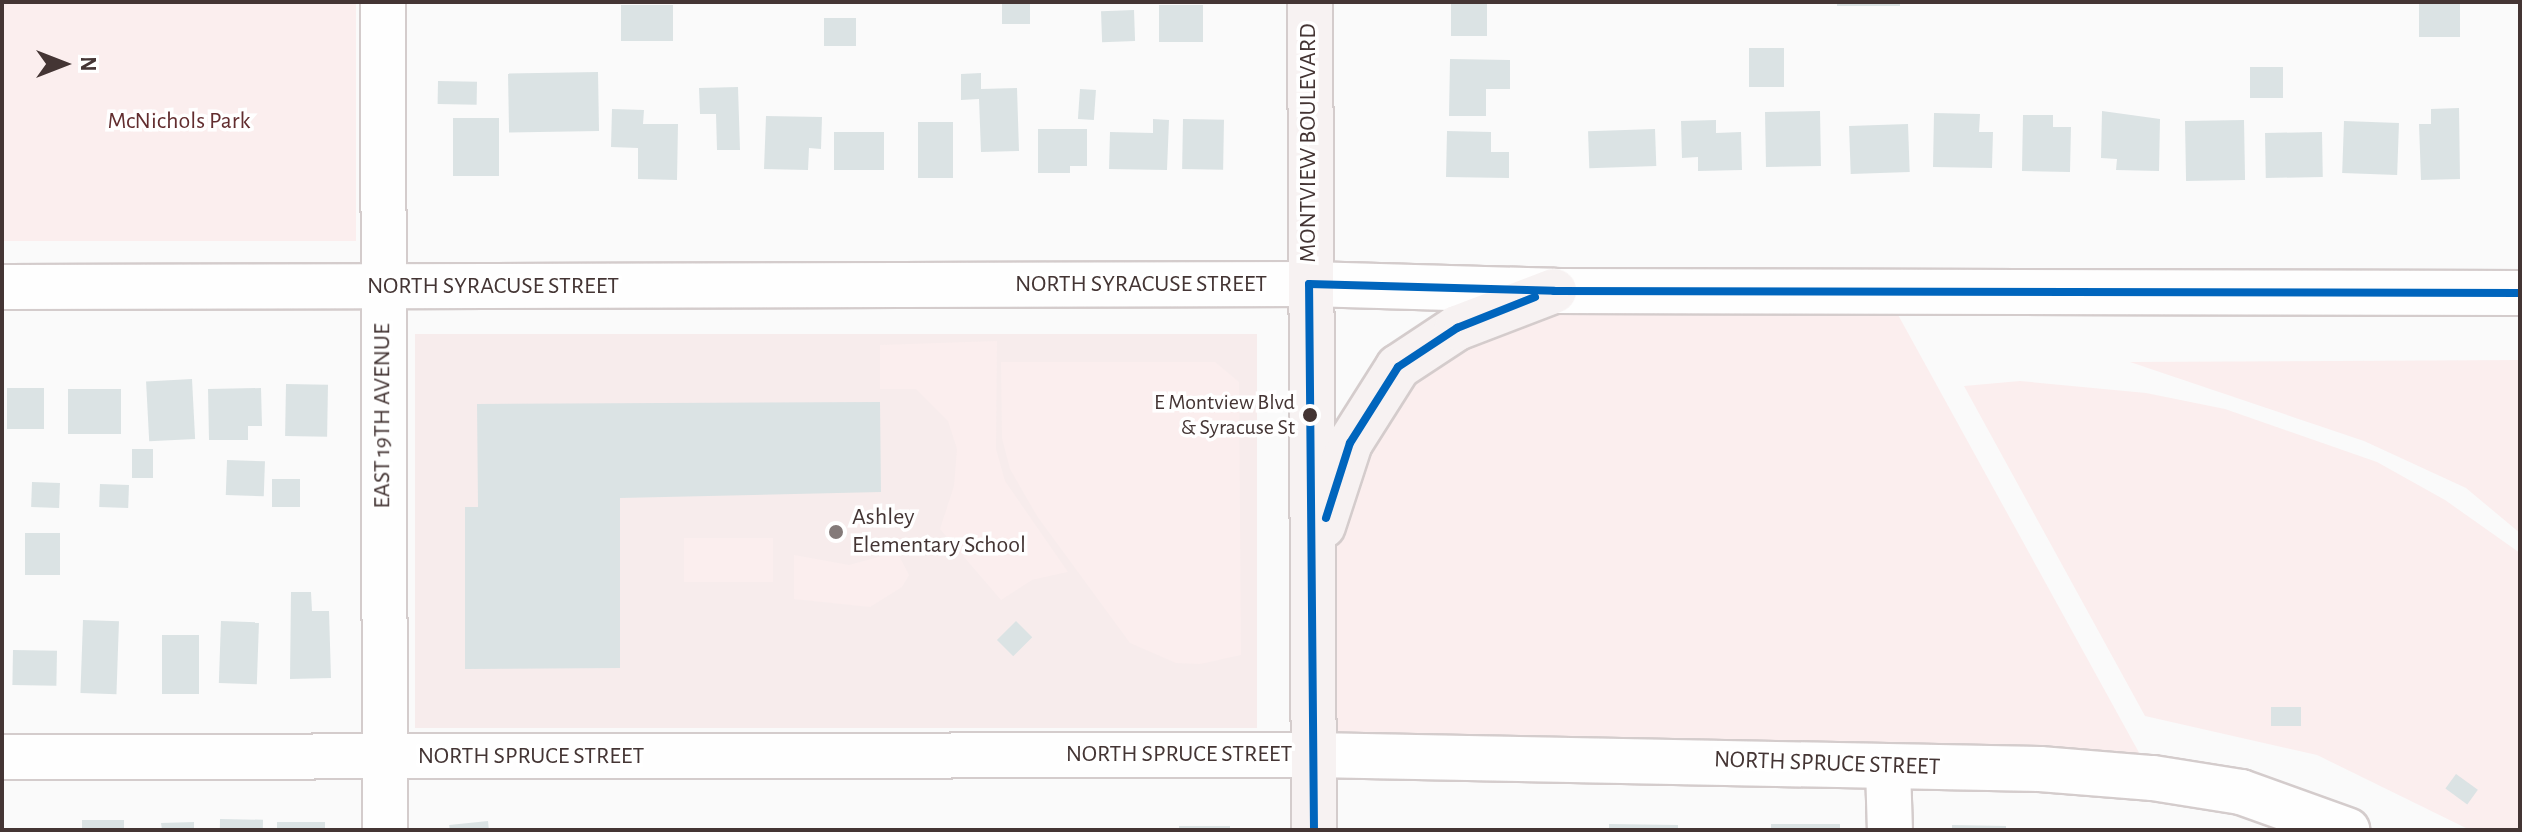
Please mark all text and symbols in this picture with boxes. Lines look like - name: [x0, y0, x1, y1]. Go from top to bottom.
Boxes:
- street label: MONTVIEW BOULEVARD: [1295, 23, 1323, 263]
- north arrow: [24, 24, 104, 104]
- text: N: [77, 56, 99, 72]
- park label: McNichols Park: [108, 108, 250, 136]
- street label: NORTH SYRACUSE STREET: [1015, 271, 1267, 299]
- street label: NORTH SYRACUSE STREET: [367, 273, 619, 301]
- street label: EAST 19TH AVENUE: [369, 323, 397, 509]
- place label: E Montview Blvd & Syracuse St: [1154, 389, 1295, 440]
- marker: E Montview Blvd & Syracuse St: [1302, 407, 1318, 423]
- place label: Ashley Elementary School: [852, 504, 1026, 560]
- marker: Ashley Elementary School: [827, 523, 845, 541]
- street label: NORTH SPRUCE STREET: [1066, 741, 1292, 769]
- street label: NORTH SPRUCE STREET: [418, 743, 644, 771]
- street label: NORTH SPRUCE STREET: [1713, 746, 1941, 782]

